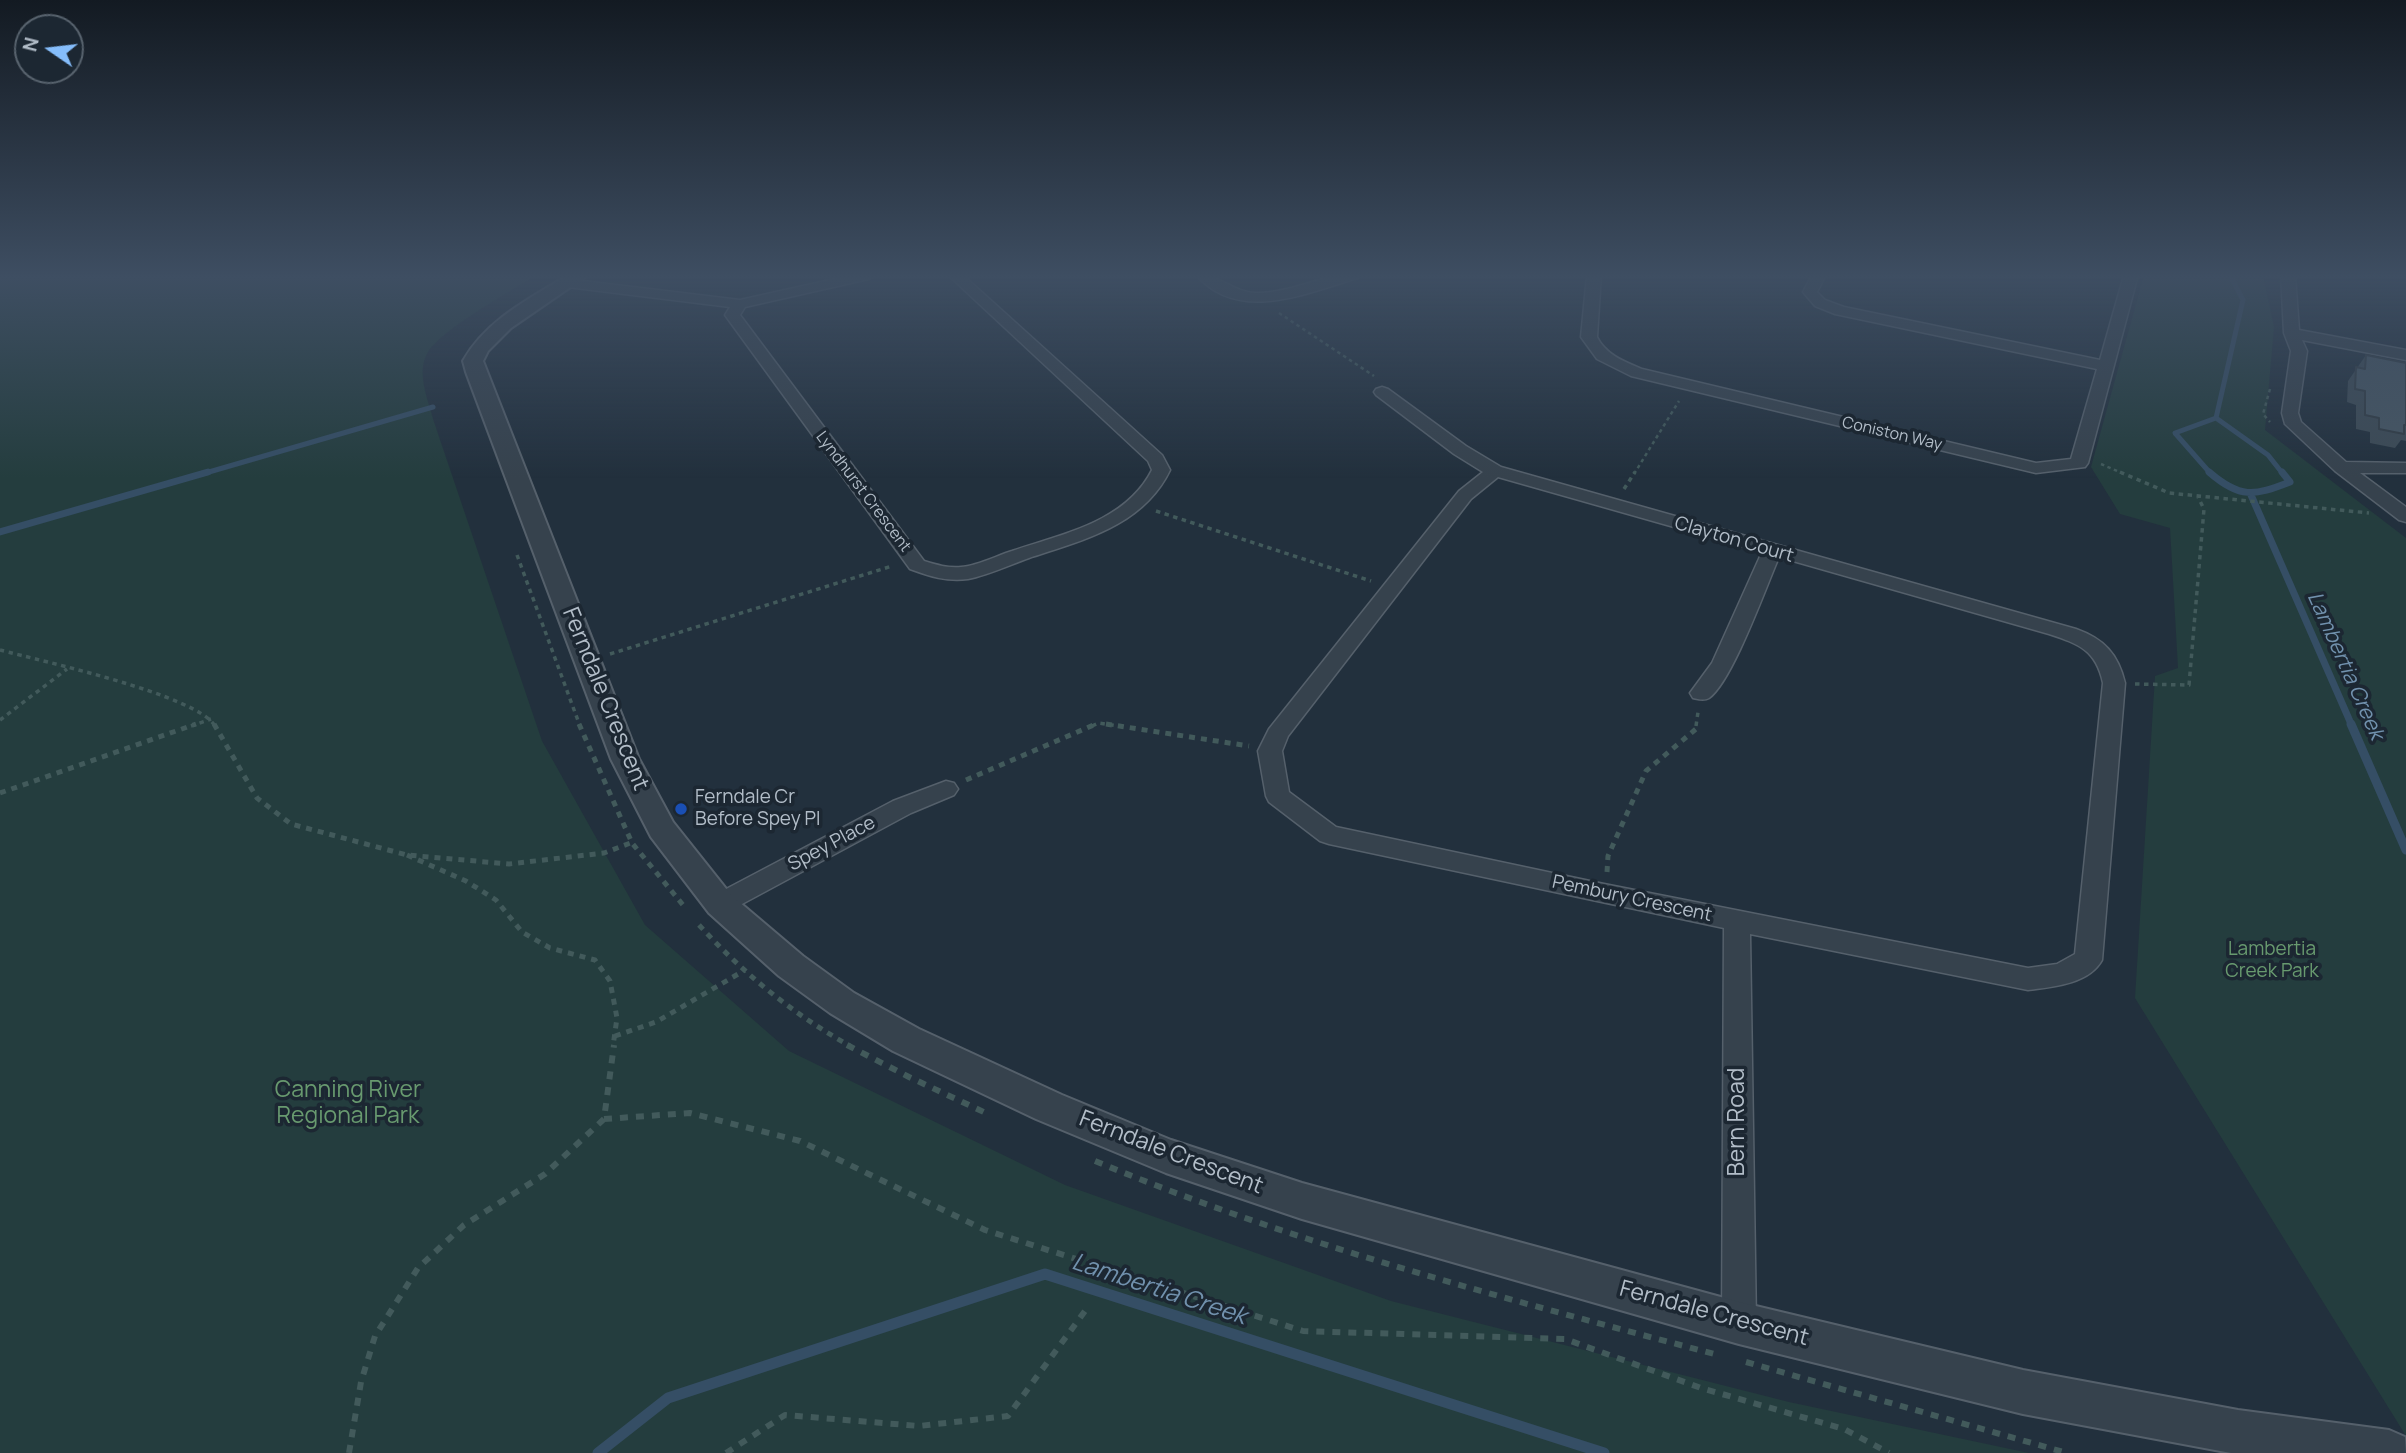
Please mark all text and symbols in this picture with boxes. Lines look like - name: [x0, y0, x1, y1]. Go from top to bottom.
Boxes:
- north arrow: [14, 14, 84, 84]
- text: N: [16, 35, 45, 54]
- street label: Coniston Way: [1840, 413, 1944, 455]
- street label: Lyndhurst Crescent: [812, 428, 914, 556]
- street label: Clayton Court: [1672, 512, 1796, 568]
- water label: Lambertia Creek: [2301, 588, 2389, 744]
- street label: Ferndale Crescent: [556, 604, 654, 794]
- place label: Ferndale Cr Before Spey Pl: [695, 787, 821, 831]
- marker: Ferndale Cr Before Spey Pl: [673, 801, 689, 817]
- street label: Spey Place: [784, 812, 880, 876]
- street label: Pembury Crescent: [1550, 871, 1714, 927]
- park label: Lambertia Creek Park: [2225, 939, 2319, 983]
- street label: Bern Road: [1724, 1068, 1752, 1176]
- park label: Canning River Regional Park: [275, 1077, 421, 1131]
- street label: Ferndale Crescent: [1075, 1105, 1267, 1201]
- water label: Lambertia Creek: [1068, 1248, 1250, 1332]
- street label: Ferndale Crescent: [1616, 1275, 1812, 1353]

